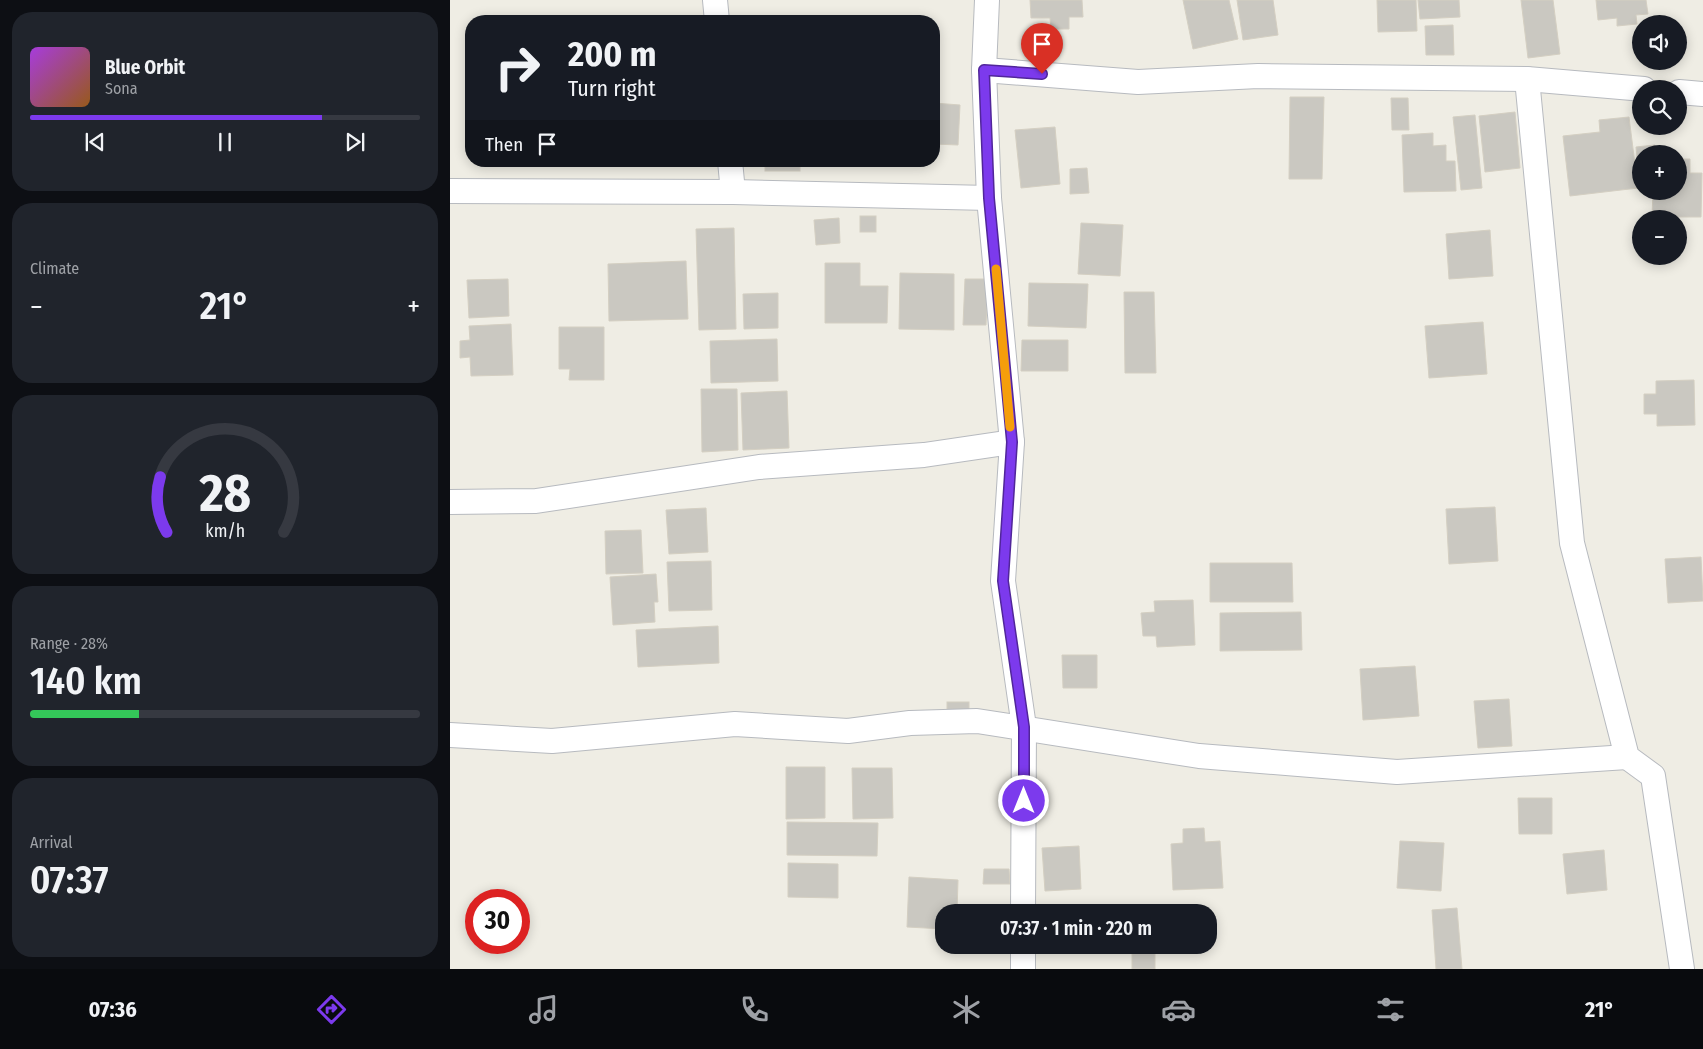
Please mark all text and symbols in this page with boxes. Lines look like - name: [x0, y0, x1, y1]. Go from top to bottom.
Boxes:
- map controls: [1632, 15, 1687, 265]
- button: sound: [1632, 15, 1687, 70]
- pin: [1021, 23, 1063, 74]
- icon: arrive: [1028, 30, 1056, 58]
- text: 200 m: [568, 33, 656, 75]
- icon: right: [485, 35, 550, 100]
- text: Blue Orbit: [105, 56, 185, 79]
- text: Turn right: [568, 75, 656, 102]
- text: Sona: [105, 79, 138, 98]
- button: search: [1632, 80, 1687, 135]
- icon: previous: [81, 128, 109, 156]
- icon: pause: [211, 128, 239, 156]
- icon: next: [341, 128, 369, 156]
- icon: arrive: [533, 130, 561, 158]
- text: Then: [485, 133, 523, 156]
- button: +: [1632, 145, 1687, 200]
- button: −: [1632, 210, 1687, 265]
- text: Climate: [30, 259, 79, 278]
- text: 21°: [200, 283, 250, 329]
- text: −: [30, 290, 43, 323]
- text: +: [407, 290, 420, 323]
- text: 28: [198, 462, 251, 525]
- text: km/h: [205, 520, 245, 542]
- text: Range · 28%: [30, 634, 108, 653]
- text: 140 km: [30, 658, 142, 704]
- position arrow: [997, 774, 1049, 826]
- text: Arrival: [30, 833, 72, 852]
- text: 07:37: [30, 857, 108, 903]
- speed limit sign: 30: [465, 889, 530, 954]
- text: 07:37 · 1 min · 220 m: [1000, 917, 1152, 940]
- icon: directions: [314, 992, 349, 1027]
- icon: music: [526, 992, 561, 1027]
- icon: phone: [737, 992, 772, 1027]
- icon: climate: [949, 992, 984, 1027]
- icon: car: [1161, 992, 1196, 1027]
- icon: filters: [1373, 992, 1408, 1027]
- text: 07:36: [88, 996, 137, 1023]
- text: 21°: [1585, 996, 1615, 1023]

